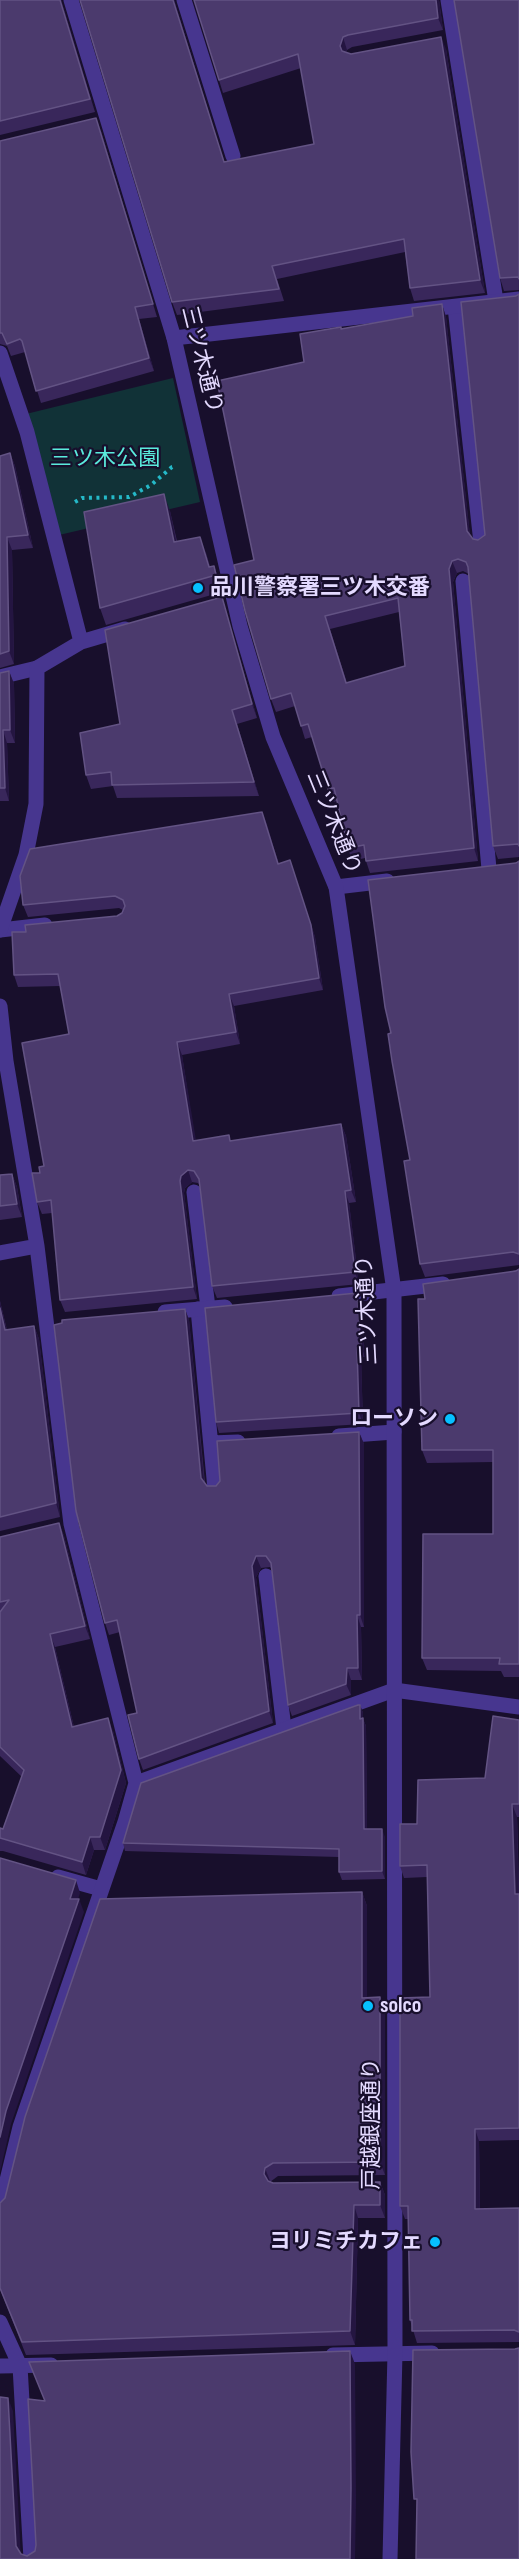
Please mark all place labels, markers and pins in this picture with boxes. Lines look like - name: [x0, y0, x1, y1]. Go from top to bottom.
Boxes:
- place label: 品川警察署三ツ木交番: [210, 575, 430, 601]
- marker: 品川警察署三ツ木交番: [191, 581, 205, 595]
- place label: ローソン: [350, 1406, 438, 1432]
- marker: ローソン: [443, 1412, 457, 1426]
- place label: solco: [380, 1993, 421, 2019]
- marker: solco: [361, 1999, 375, 2013]
- place label: ヨリミチカフェ: [269, 2229, 423, 2255]
- marker: ヨリミチカフェ: [428, 2235, 442, 2249]

